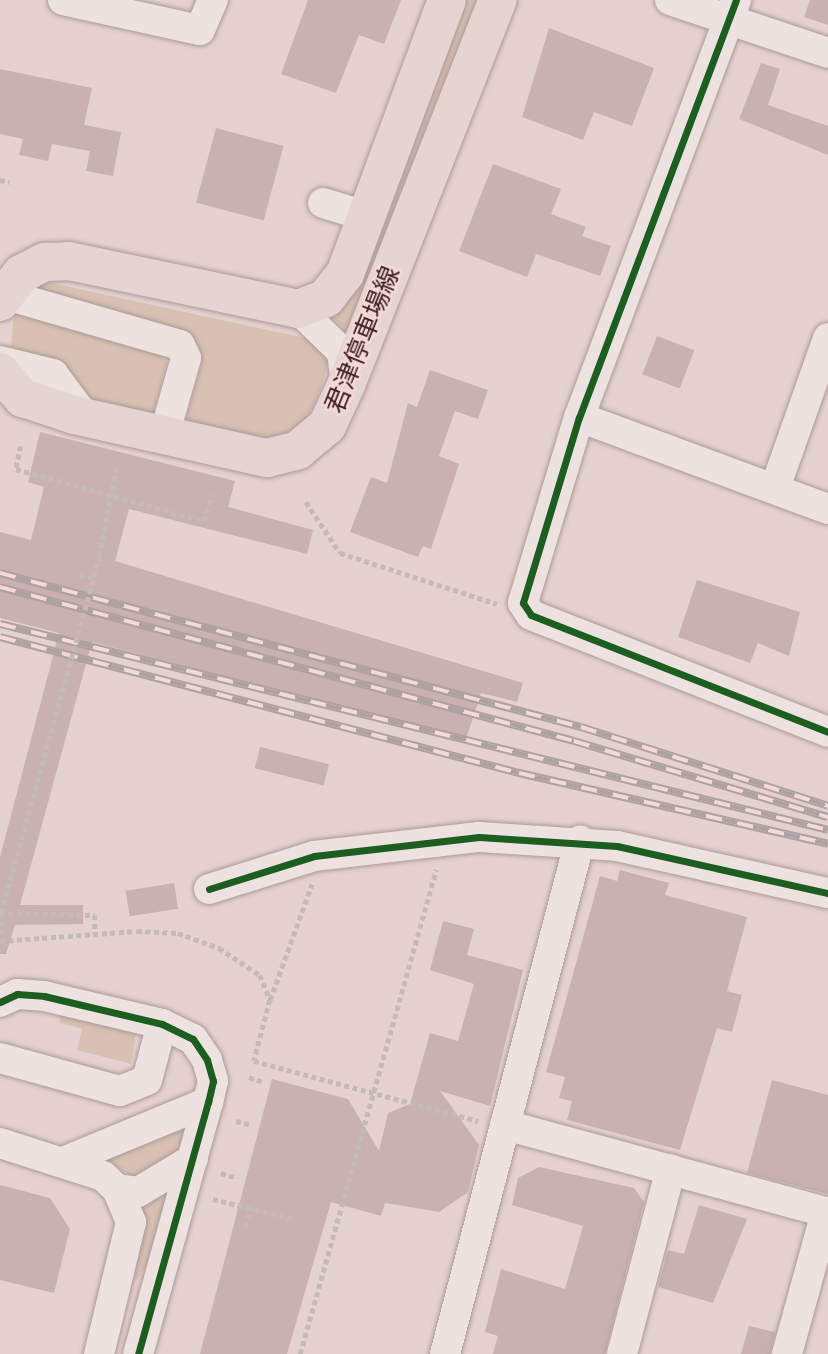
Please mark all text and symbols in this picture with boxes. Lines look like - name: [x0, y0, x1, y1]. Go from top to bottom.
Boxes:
- street label: 君津停車場線: [319, 262, 407, 418]

